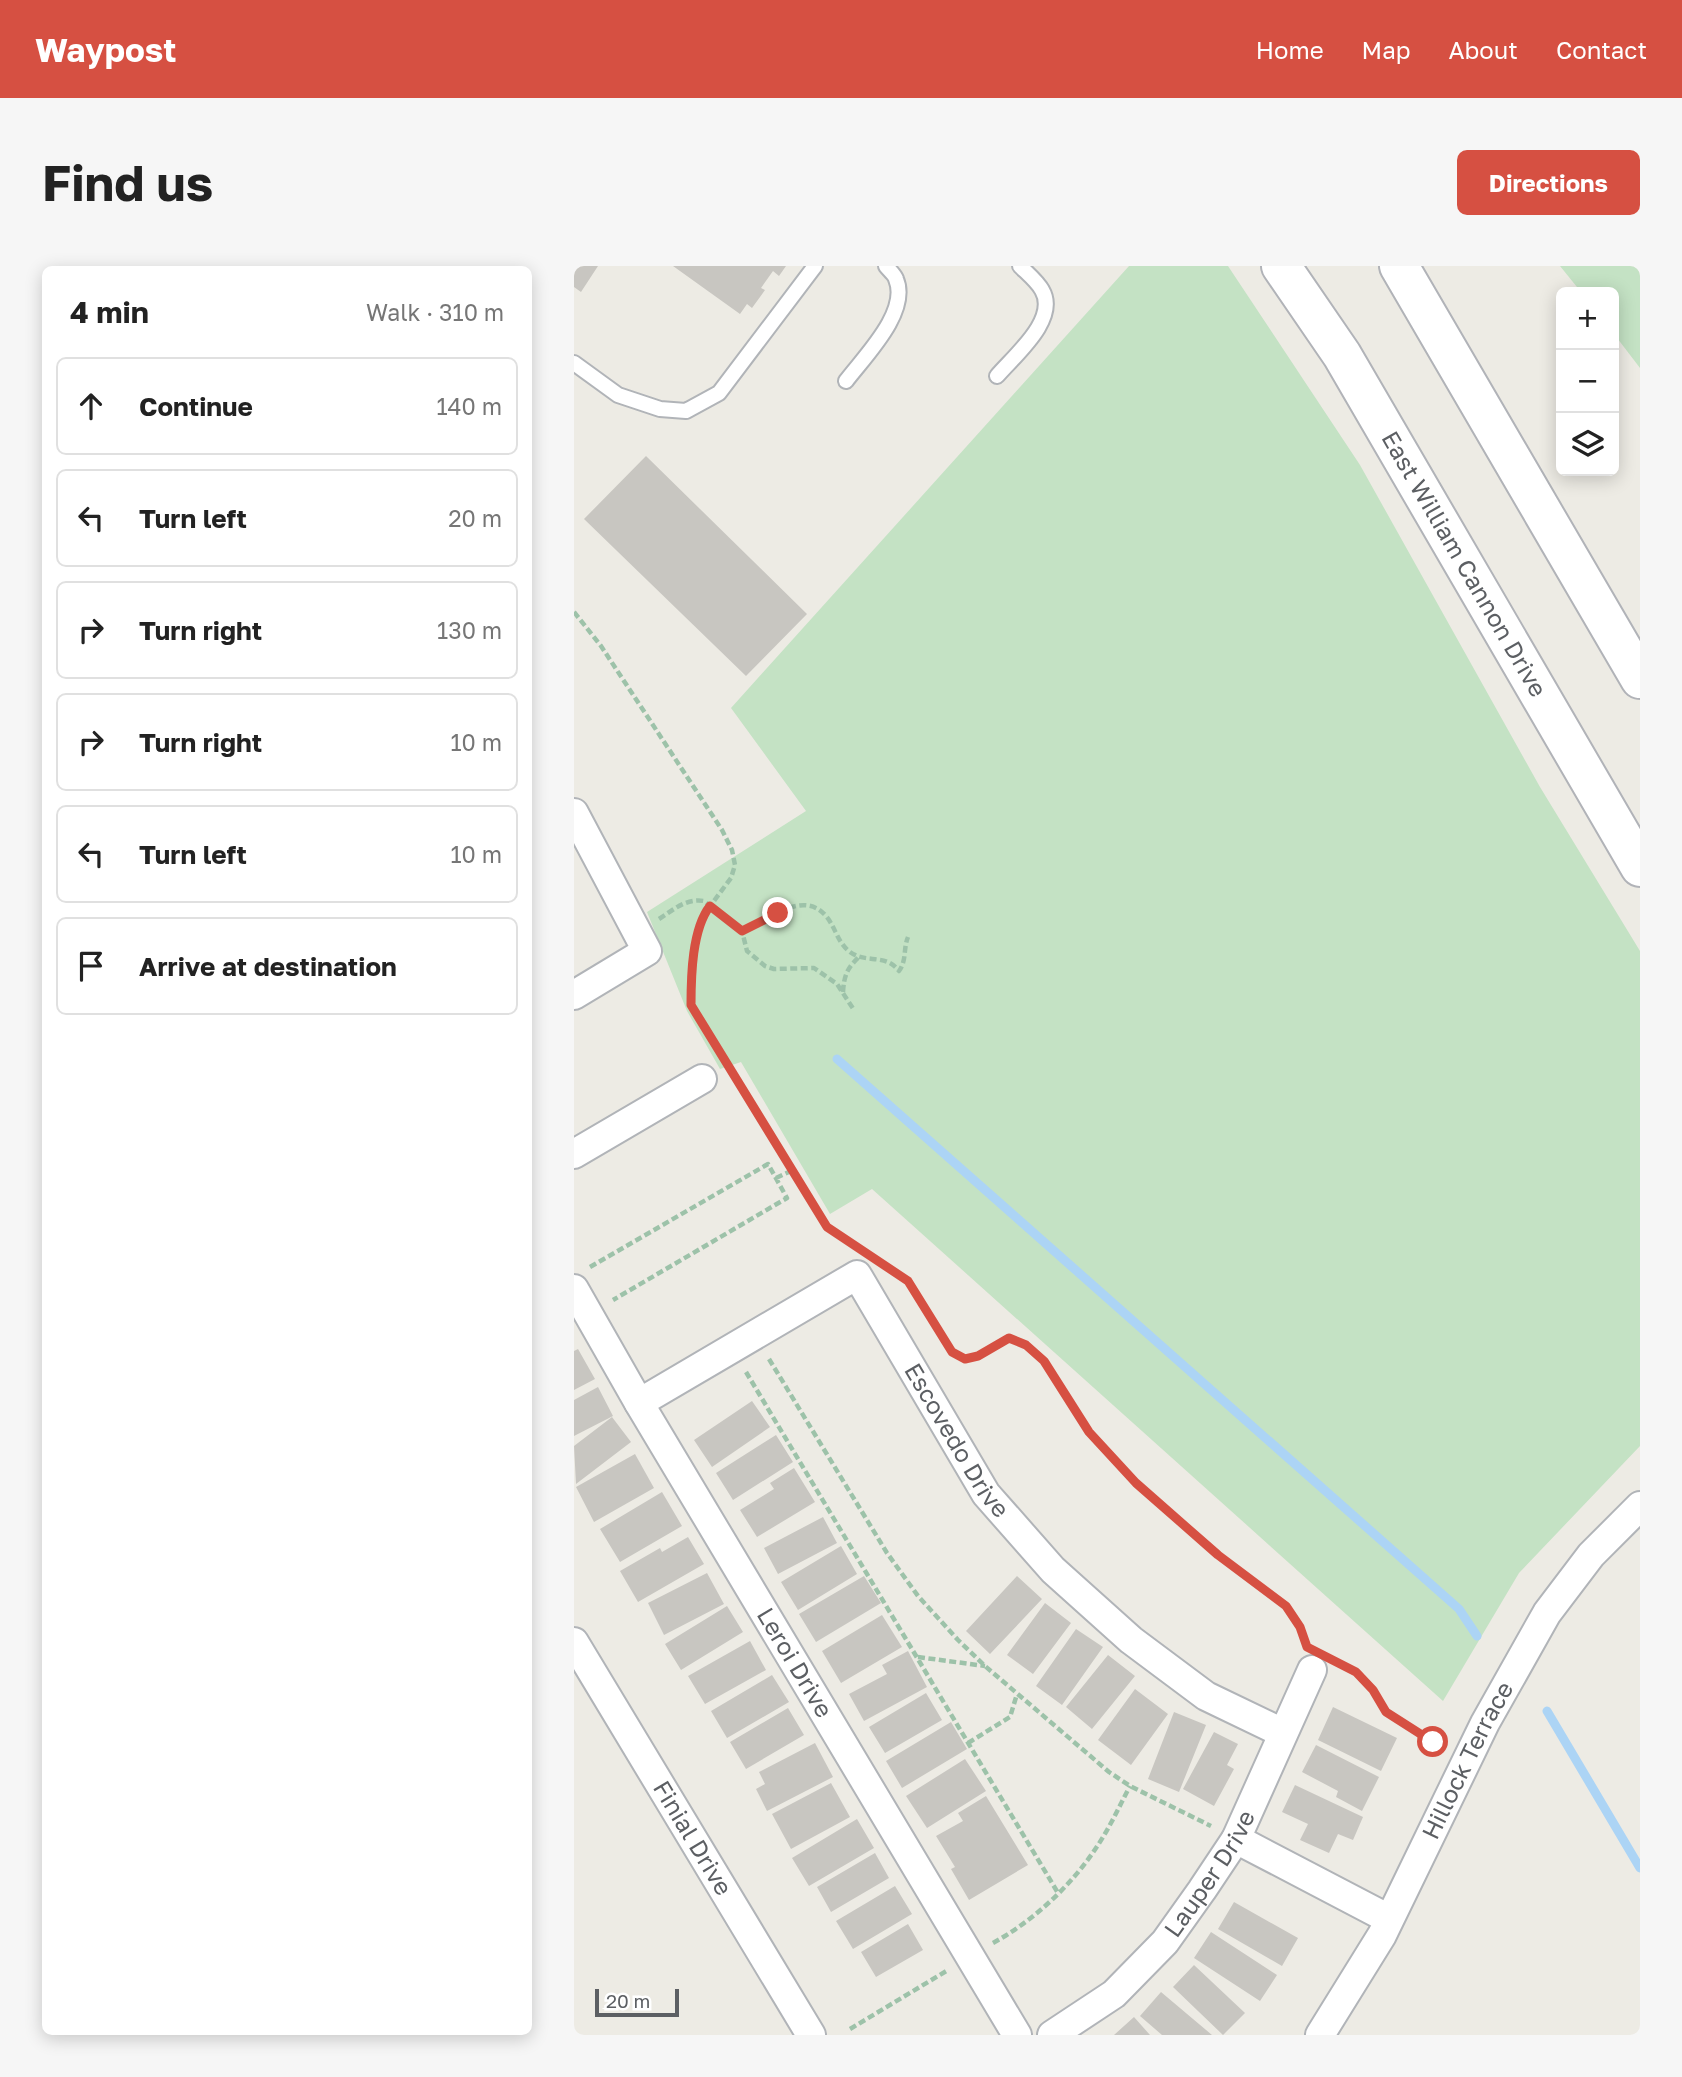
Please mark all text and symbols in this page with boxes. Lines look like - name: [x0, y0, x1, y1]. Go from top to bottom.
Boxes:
- text: Waypost: [35, 30, 176, 69]
- text: Home: [1256, 35, 1324, 64]
- text: Map: [1362, 35, 1411, 64]
- text: About: [1449, 35, 1518, 64]
- text: Contact: [1556, 35, 1647, 64]
- button: Directions: [1457, 150, 1640, 215]
- text: Find us: [42, 153, 213, 212]
- map controls: [1556, 287, 1619, 476]
- button: +: [1556, 287, 1619, 350]
- text: 4 min: [70, 294, 149, 330]
- text: Walk · 310 m: [366, 298, 504, 326]
- button: −: [1556, 350, 1619, 413]
- icon: ahead: [72, 387, 110, 425]
- text: Continue: [139, 391, 253, 422]
- text: 140 m: [436, 392, 502, 420]
- button: layers: [1556, 413, 1619, 476]
- street label: East William Cannon Drive: [1376, 425, 1554, 702]
- icon: left: [72, 499, 110, 537]
- text: Turn left: [139, 503, 247, 534]
- text: 20 m: [448, 504, 502, 532]
- icon: right: [72, 611, 110, 649]
- text: Turn right: [139, 615, 262, 646]
- text: 130 m: [437, 616, 502, 644]
- icon: right: [72, 723, 110, 761]
- text: Turn right: [139, 727, 262, 758]
- text: 10 m: [450, 728, 502, 756]
- icon: left: [72, 835, 110, 873]
- text: Turn left: [139, 839, 247, 870]
- text: 10 m: [450, 840, 502, 868]
- route end: [762, 897, 793, 928]
- icon: arrive: [72, 947, 110, 985]
- text: Arrive at destination: [139, 951, 397, 982]
- street label: Escovedo Drive: [899, 1358, 1016, 1523]
- street label: Leroi Drive: [752, 1602, 840, 1722]
- street label: Hillock Terrace: [1415, 1676, 1518, 1844]
- route start: [1417, 1726, 1448, 1757]
- street label: Finial Drive: [648, 1775, 739, 1900]
- street label: Lauper Drive: [1157, 1806, 1260, 1942]
- scale bar: [595, 1986, 679, 2018]
- text: 20 m: [606, 1989, 650, 2012]

